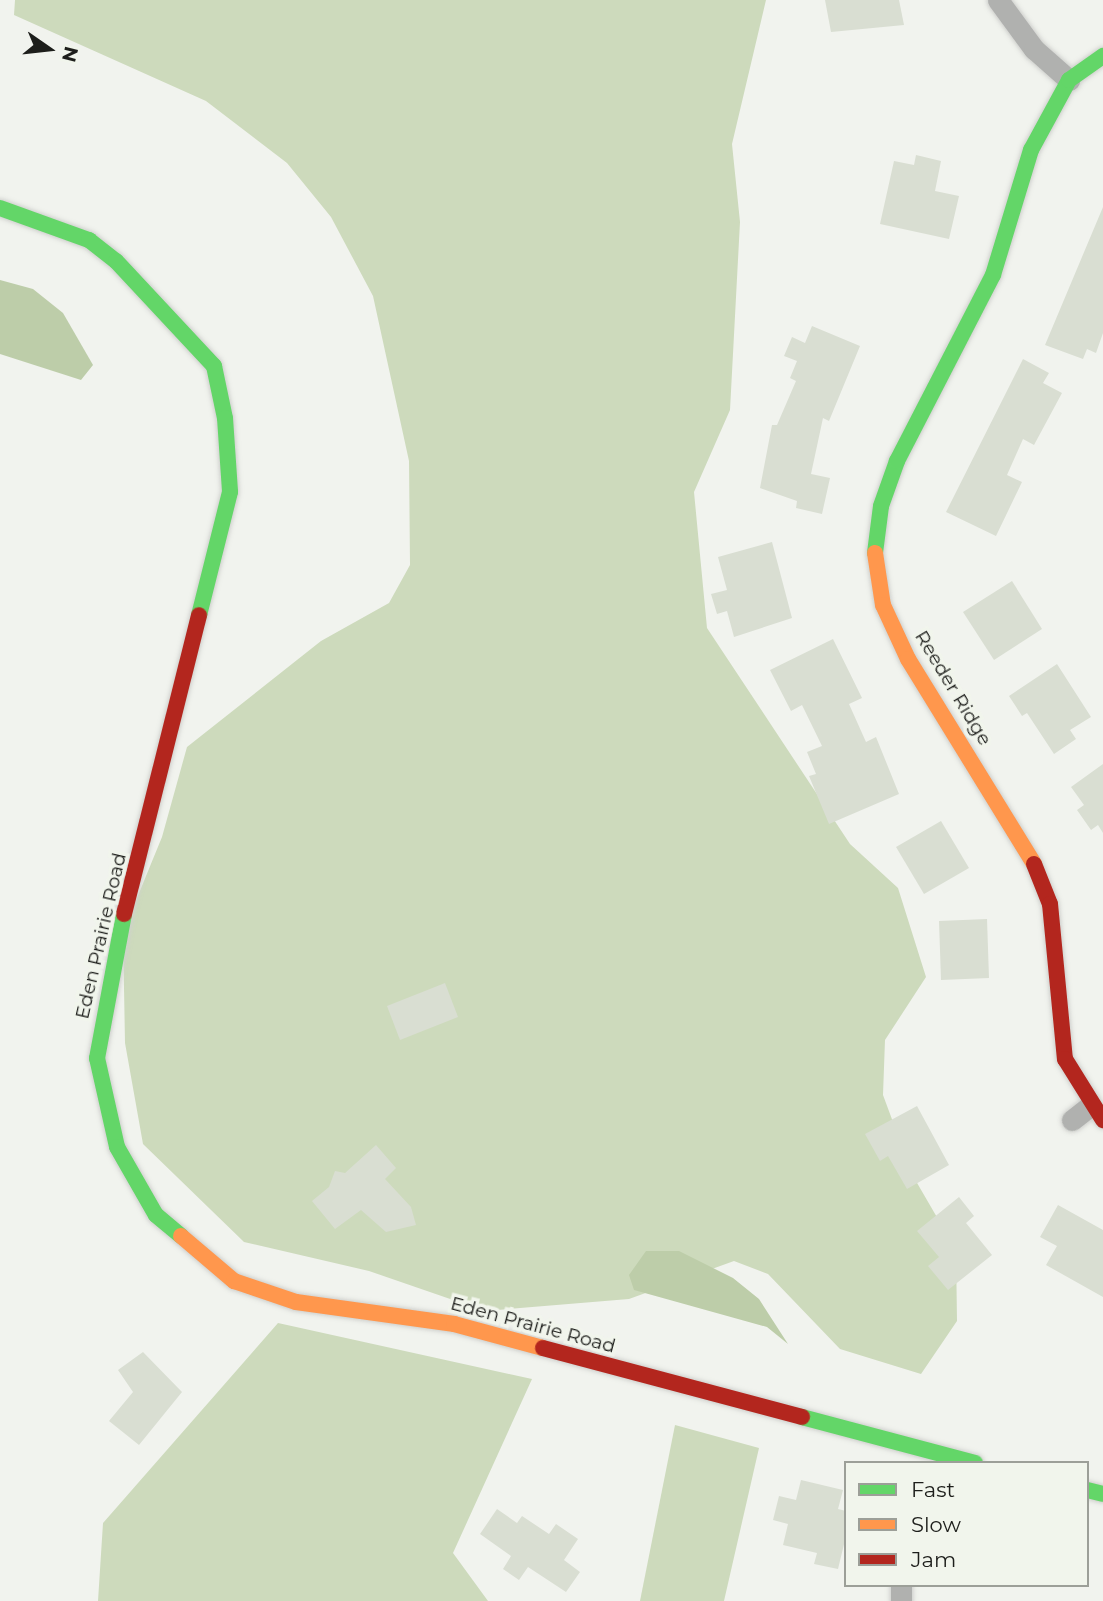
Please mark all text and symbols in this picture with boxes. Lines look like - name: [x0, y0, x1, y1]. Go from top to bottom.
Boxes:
- north arrow: [14, 14, 84, 84]
- text: N: [57, 44, 83, 64]
- street label: Reeder Ridge: [910, 626, 996, 750]
- street label: Eden Prairie Road: [71, 851, 131, 1021]
- street label: Eden Prairie Road: [448, 1292, 618, 1358]
- legend: [844, 1461, 1089, 1587]
- text: Fast: [911, 1477, 955, 1502]
- text: Slow: [911, 1512, 961, 1537]
- text: Jam: [911, 1547, 956, 1572]

